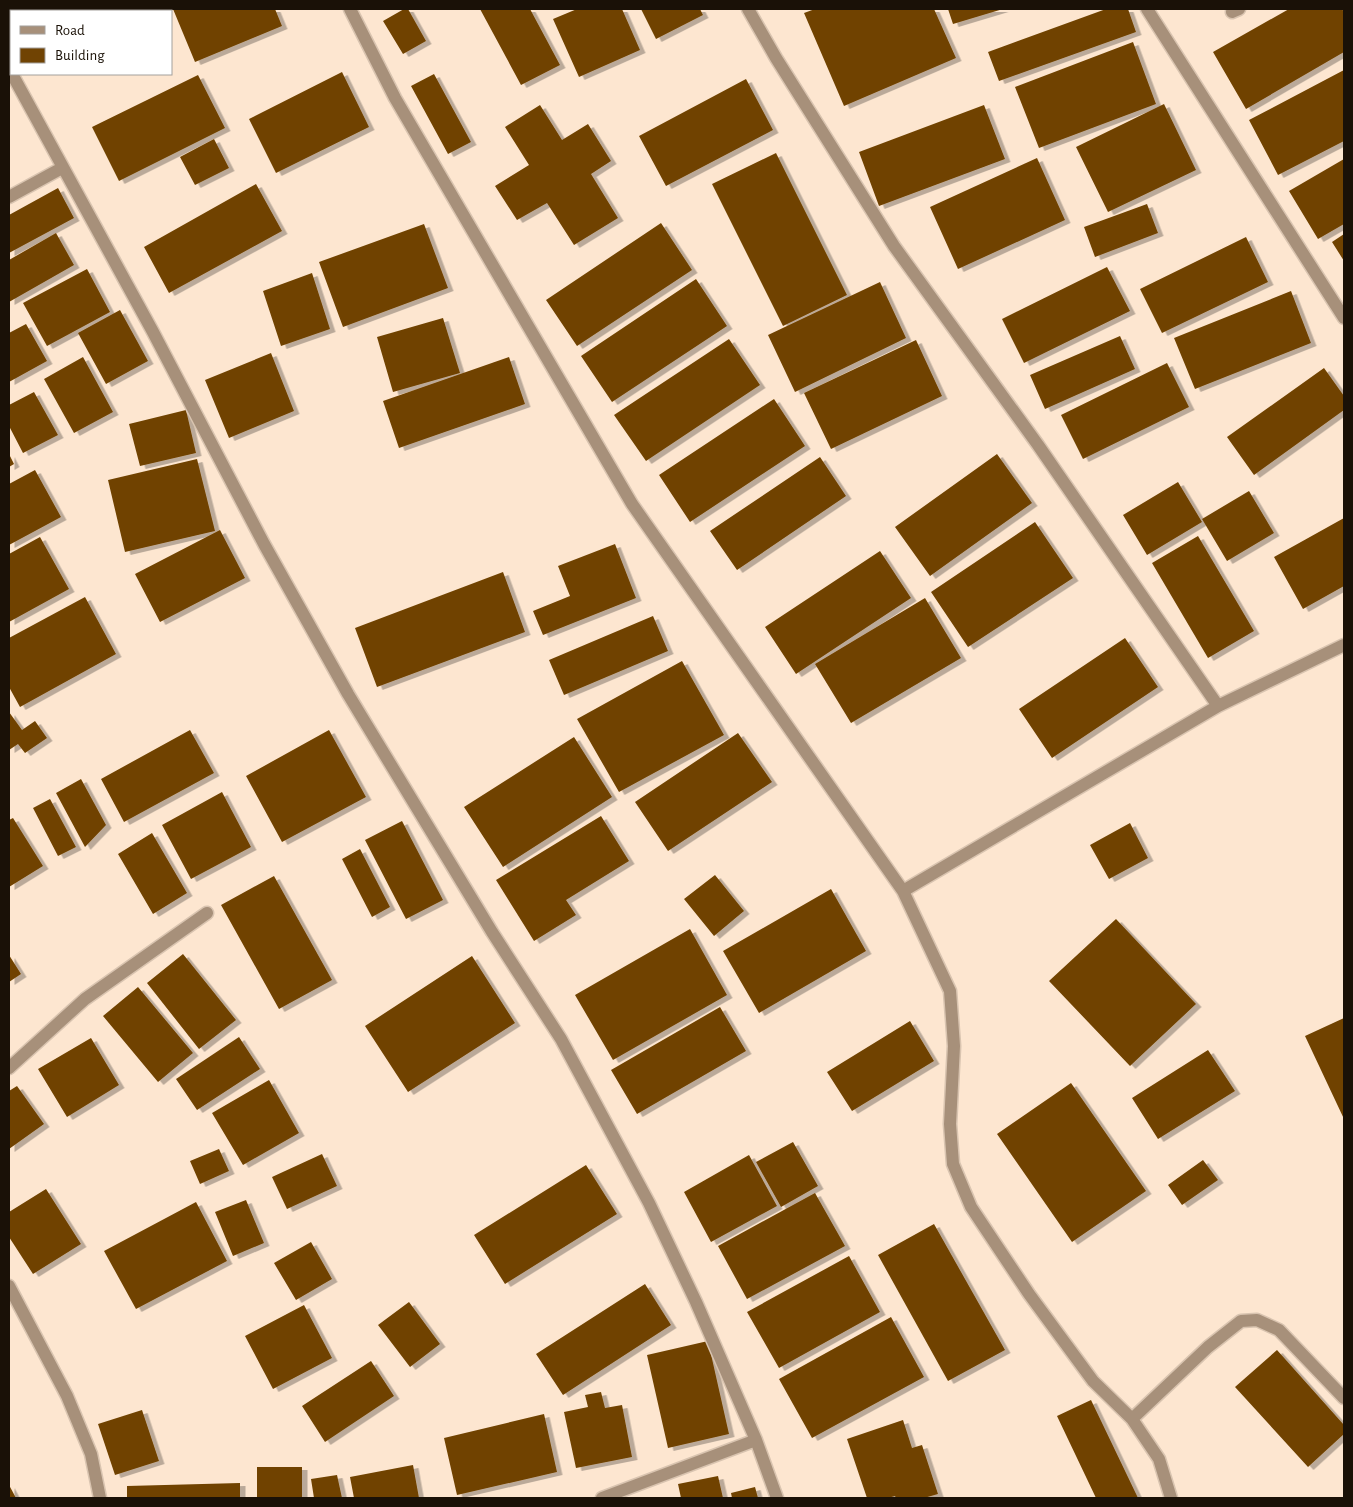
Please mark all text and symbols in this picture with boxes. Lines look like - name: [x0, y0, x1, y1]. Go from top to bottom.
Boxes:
- legend: [10, 10, 172, 75]
- text: Road: [55, 23, 85, 38]
- text: Building: [55, 48, 105, 63]

